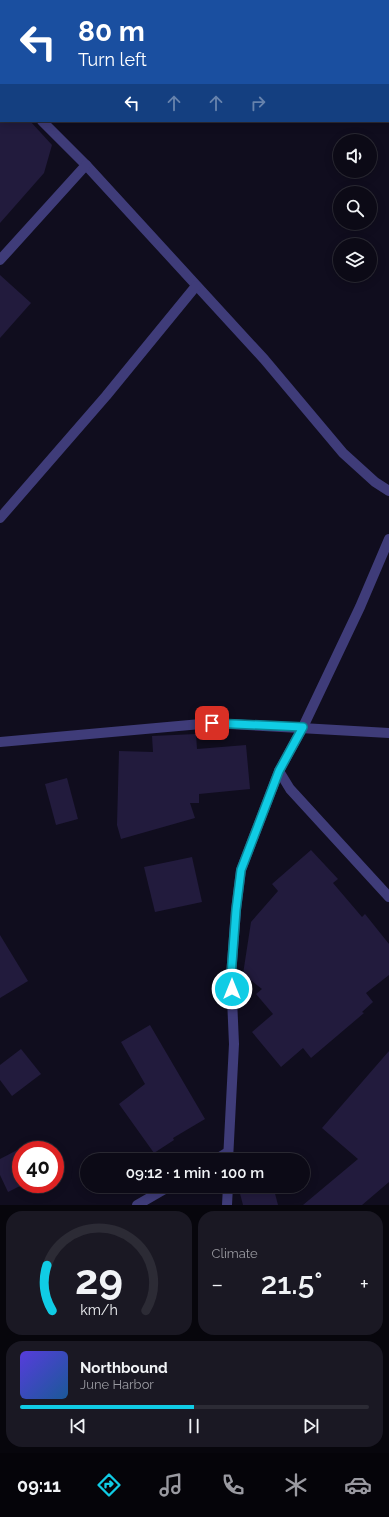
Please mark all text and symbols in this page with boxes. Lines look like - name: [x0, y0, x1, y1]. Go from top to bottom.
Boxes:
- text: 80 m: [78, 15, 145, 48]
- icon: left: [12, 16, 64, 68]
- text: Turn left: [78, 49, 147, 70]
- icon: left: [121, 92, 143, 114]
- icon: ahead: [163, 92, 185, 114]
- icon: ahead: [205, 92, 227, 114]
- icon: right: [247, 92, 269, 114]
- map controls: [333, 134, 377, 282]
- button: sound: [333, 134, 377, 178]
- button: search: [333, 186, 377, 230]
- button: layers: [333, 238, 377, 282]
- pin: [195, 706, 229, 740]
- icon: arrive: [201, 712, 223, 734]
- position arrow: [211, 968, 253, 1010]
- speed limit sign: 40: [12, 1141, 64, 1193]
- text: 09:12 · 1 min · 100 m: [126, 1164, 264, 1182]
- text: Climate: [212, 1246, 258, 1261]
- text: 29: [75, 1255, 123, 1304]
- text: 21.5°: [261, 1266, 323, 1301]
- text: −: [212, 1271, 223, 1297]
- text: +: [360, 1271, 369, 1297]
- text: km/h: [80, 1302, 118, 1318]
- text: Northbound: [80, 1359, 168, 1377]
- text: June Harbor: [80, 1377, 154, 1392]
- icon: previous: [67, 1415, 89, 1437]
- icon: pause: [183, 1415, 205, 1437]
- icon: next: [300, 1415, 322, 1437]
- icon: directions: [95, 1471, 123, 1499]
- icon: music: [157, 1471, 185, 1499]
- icon: phone: [219, 1471, 247, 1499]
- icon: climate: [282, 1471, 310, 1499]
- icon: car: [344, 1471, 372, 1499]
- text: 09:11: [17, 1475, 61, 1496]

